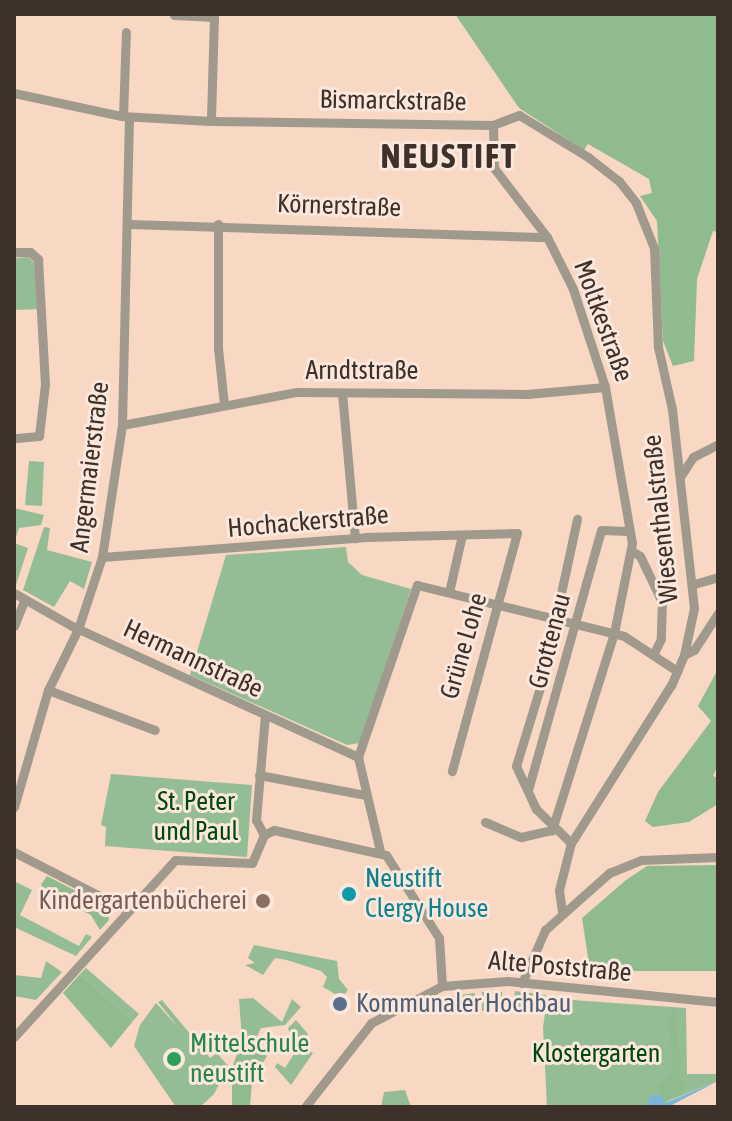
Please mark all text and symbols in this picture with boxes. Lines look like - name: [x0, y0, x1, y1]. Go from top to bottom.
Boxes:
- street label: Bismarckstraße: [319, 84, 467, 118]
- district label: NEUSTIFT: [380, 136, 518, 176]
- street label: Körnerstraße: [276, 188, 402, 224]
- street label: Moltkestraße: [567, 256, 639, 386]
- street label: Arndtstraße: [306, 355, 418, 387]
- street label: Angermaierstraße: [64, 380, 116, 554]
- street label: Wiesenthalstraße: [637, 433, 685, 605]
- street label: Hochackerstraße: [226, 499, 390, 545]
- street label: Grüne Lohe: [434, 589, 494, 703]
- street label: Grottenau: [522, 590, 578, 692]
- street label: Hermannstraße: [118, 613, 268, 705]
- park label: St. Peter und Paul: [154, 786, 238, 848]
- place label: Neustift Clergy House: [365, 863, 488, 924]
- place label: Kindergartenbücherei: [38, 885, 247, 917]
- marker: Neustift Clergy House: [340, 885, 358, 903]
- marker: Kindergartenbücherei: [254, 892, 272, 910]
- street label: Alte Poststraße: [487, 945, 633, 989]
- place label: Kommunaler Hochbau: [356, 988, 571, 1020]
- marker: Kommunaler Hochbau: [331, 995, 349, 1013]
- place label: Mittelschule neustift: [190, 1028, 309, 1090]
- park label: Klostergarten: [532, 1038, 660, 1070]
- marker: Mittelschule neustift: [165, 1050, 183, 1068]

